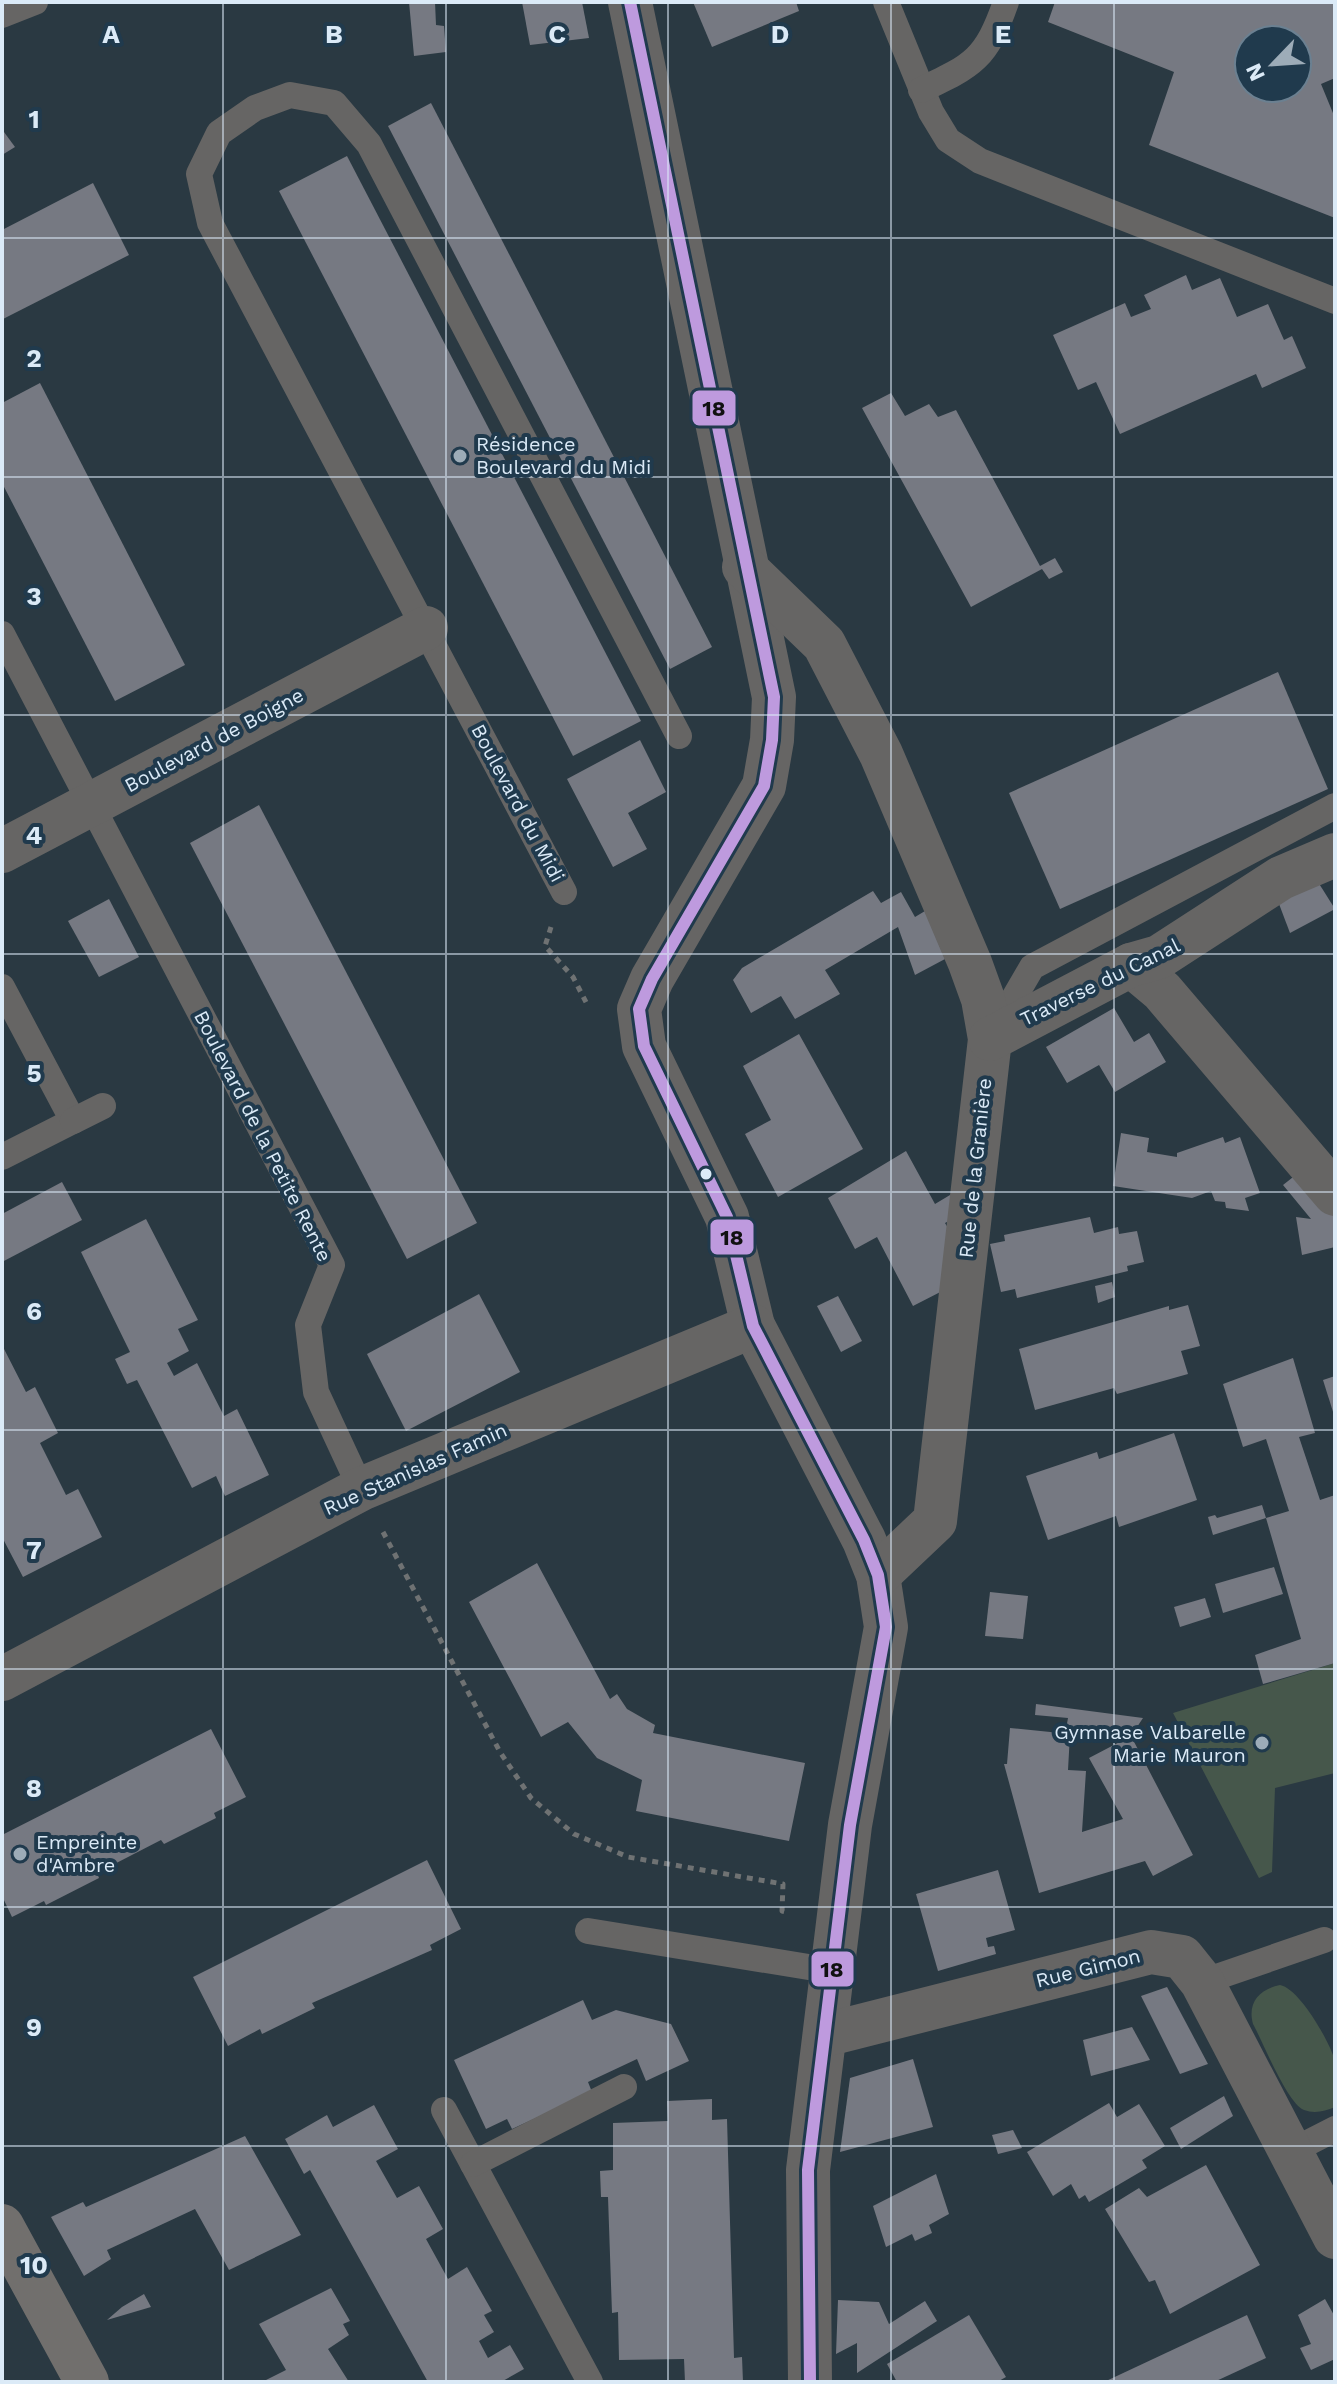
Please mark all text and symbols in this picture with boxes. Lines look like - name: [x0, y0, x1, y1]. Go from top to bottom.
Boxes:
- text: A: [102, 19, 120, 49]
- text: B: [325, 19, 343, 49]
- text: C: [548, 19, 566, 49]
- text: D: [771, 19, 789, 49]
- text: E: [995, 19, 1011, 49]
- north arrow: [1233, 24, 1313, 104]
- text: N: [1241, 60, 1270, 85]
- text: 1: [28, 104, 40, 134]
- text: 2: [26, 343, 42, 373]
- line badge: 18: [691, 389, 737, 427]
- text: 18: [702, 396, 726, 421]
- place label: Résidence Boulevard du Midi: [476, 432, 651, 479]
- marker: Résidence Boulevard du Midi: [451, 447, 469, 465]
- text: 3: [26, 581, 42, 611]
- street label: Boulevard de Boigne: [120, 683, 308, 797]
- street label: Boulevard du Midi: [466, 720, 570, 886]
- text: 4: [26, 820, 43, 850]
- street label: Traverse du Canal: [1016, 933, 1184, 1031]
- street label: Boulevard de la Petite Rente: [189, 1006, 337, 1266]
- text: 5: [26, 1058, 42, 1088]
- street label: Rue de la Granière: [954, 1077, 996, 1259]
- unlabelled marker: [698, 1166, 714, 1182]
- line badge: 18: [709, 1218, 755, 1256]
- text: 18: [720, 1225, 744, 1250]
- text: 6: [26, 1296, 42, 1326]
- street label: Rue Stanislas Famin: [319, 1418, 511, 1520]
- text: 7: [26, 1535, 42, 1565]
- place label: Gymnase Valbarelle Marie Mauron: [1054, 1720, 1246, 1767]
- marker: Gymnase Valbarelle Marie Mauron: [1253, 1734, 1271, 1752]
- text: 8: [26, 1773, 42, 1803]
- place label: Empreinte d'Ambre: [36, 1830, 137, 1877]
- marker: Empreinte d'Ambre: [11, 1845, 29, 1863]
- street label: Rue Gimon: [1033, 1943, 1143, 1993]
- line badge: 18: [810, 1950, 855, 1988]
- text: 18: [820, 1957, 844, 1982]
- text: 9: [26, 2012, 42, 2042]
- text: 10: [20, 2250, 48, 2280]

